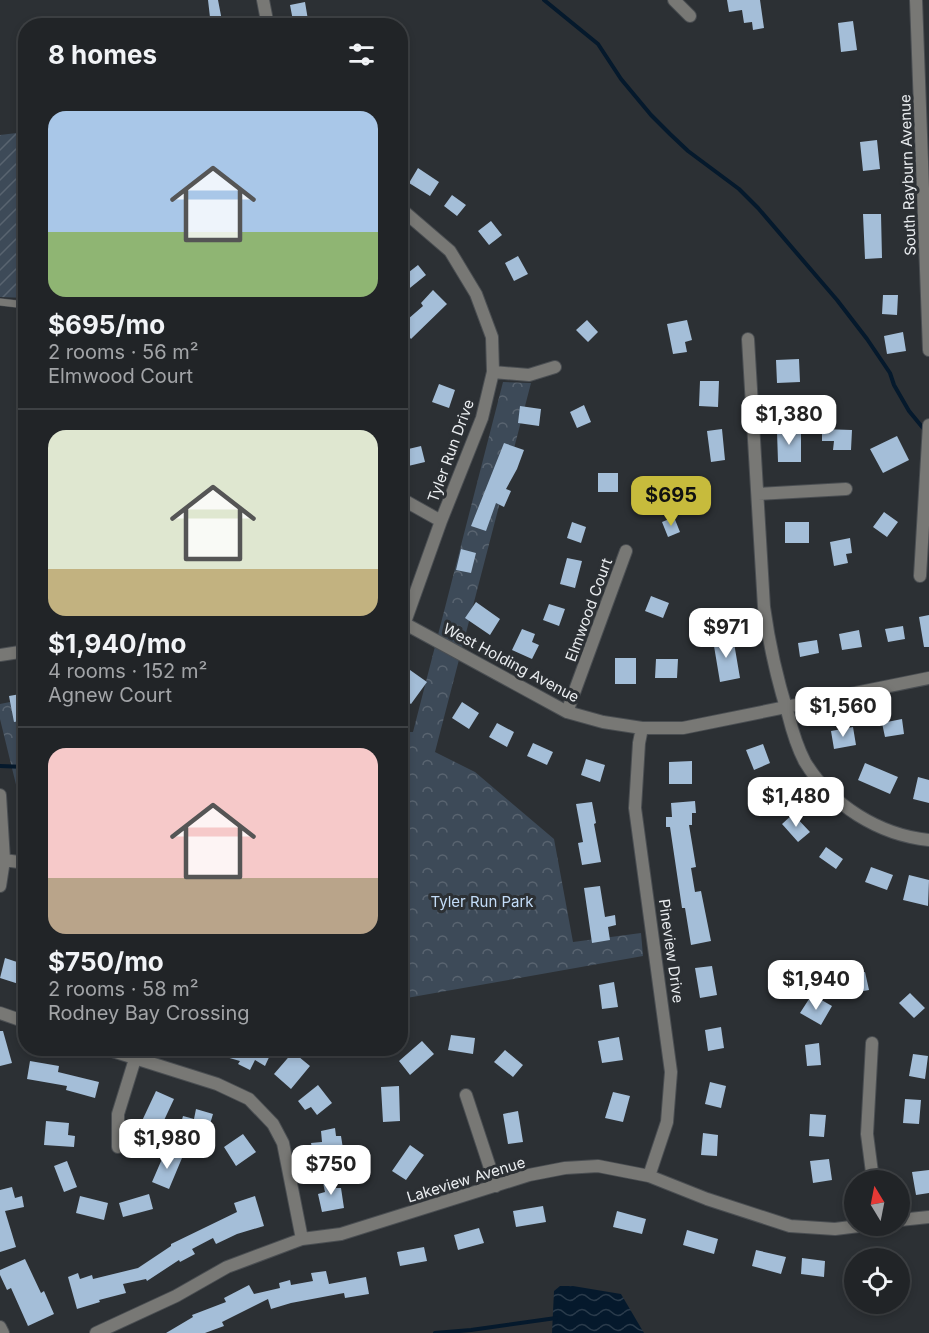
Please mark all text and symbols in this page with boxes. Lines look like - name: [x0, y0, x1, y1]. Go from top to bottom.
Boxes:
- icon: filters: [345, 38, 378, 71]
- text: 8 homes: [48, 39, 157, 70]
- street label: South Rayburn Avenue: [895, 94, 920, 256]
- icon: home: [159, 150, 267, 258]
- text: $695/mo: [48, 309, 165, 340]
- text: 2 rooms · 56 m²: [48, 340, 199, 364]
- text: Elmwood Court: [48, 364, 193, 388]
- pin: $1,380: [740, 395, 838, 446]
- street label: Tyler Run Drive: [423, 397, 478, 505]
- text: $1,380: [755, 402, 823, 426]
- icon: home: [159, 469, 267, 577]
- pin: $695: [635, 476, 707, 527]
- text: $695: [645, 483, 697, 507]
- street label: Elmwood Court: [561, 555, 616, 664]
- pin: $971: [690, 608, 762, 659]
- text: $971: [703, 615, 749, 639]
- street label: West Holding Avenue: [440, 619, 583, 706]
- text: $1,940/mo: [48, 628, 186, 659]
- text: 4 rooms · 152 m²: [48, 659, 207, 683]
- text: Agnew Court: [48, 683, 172, 707]
- pin: $1,560: [794, 687, 892, 738]
- text: $1,560: [809, 694, 877, 718]
- pin: $1,480: [747, 777, 845, 828]
- text: $1,480: [762, 784, 830, 808]
- icon: home: [159, 787, 267, 895]
- park label: Tyler Run Park: [430, 892, 534, 911]
- street label: Pineview Drive: [655, 898, 688, 1004]
- text: $750/mo: [48, 946, 164, 977]
- pin: $1,940: [767, 960, 865, 1011]
- text: $1,940: [782, 967, 850, 991]
- text: 2 rooms · 58 m²: [48, 977, 199, 1001]
- text: Rodney Bay Crossing: [48, 1001, 250, 1025]
- pin: $1,980: [118, 1119, 216, 1170]
- text: $1,980: [133, 1126, 201, 1150]
- pin: $750: [295, 1145, 367, 1196]
- text: $750: [306, 1152, 356, 1176]
- street label: Lakeview Avenue: [404, 1152, 527, 1207]
- north arrow: [844, 1170, 910, 1236]
- map controls: [844, 1170, 910, 1314]
- button: locate: [844, 1248, 910, 1314]

